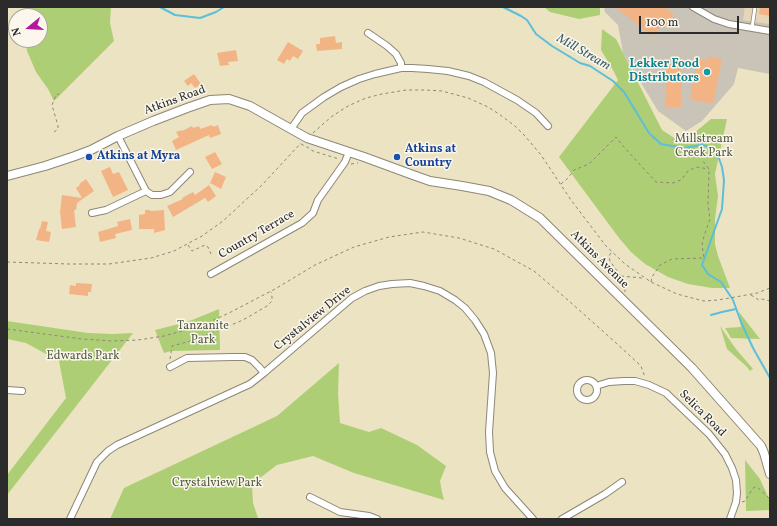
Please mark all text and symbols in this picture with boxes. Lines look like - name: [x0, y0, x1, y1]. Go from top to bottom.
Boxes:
- north arrow: [8, 8, 48, 48]
- scale bar: [641, 8, 741, 34]
- text: 100 m: [646, 15, 678, 31]
- text: N: [9, 25, 25, 38]
- water label: Mill Stream: [553, 31, 613, 75]
- place label: Lekker Food Distributors: [629, 58, 699, 86]
- marker: Lekker Food Distributors: [702, 67, 712, 77]
- street label: Atkins Road: [142, 83, 208, 119]
- park label: Millstream Creek Park: [675, 133, 733, 161]
- place label: Atkins at Country: [405, 143, 456, 171]
- place label: Atkins at Myra: [97, 150, 180, 164]
- marker: Atkins at Myra: [84, 152, 94, 162]
- marker: Atkins at Country: [392, 152, 402, 162]
- street label: Country Terrace: [216, 207, 298, 263]
- street label: Atkins Avenue: [567, 228, 631, 292]
- street label: Crystalview Drive: [272, 284, 354, 354]
- park label: Tanzanite Park: [177, 320, 229, 348]
- park label: Edwards Park: [46, 350, 120, 364]
- street label: Selica Road: [676, 388, 728, 440]
- park label: Crystalview Park: [172, 477, 262, 491]

